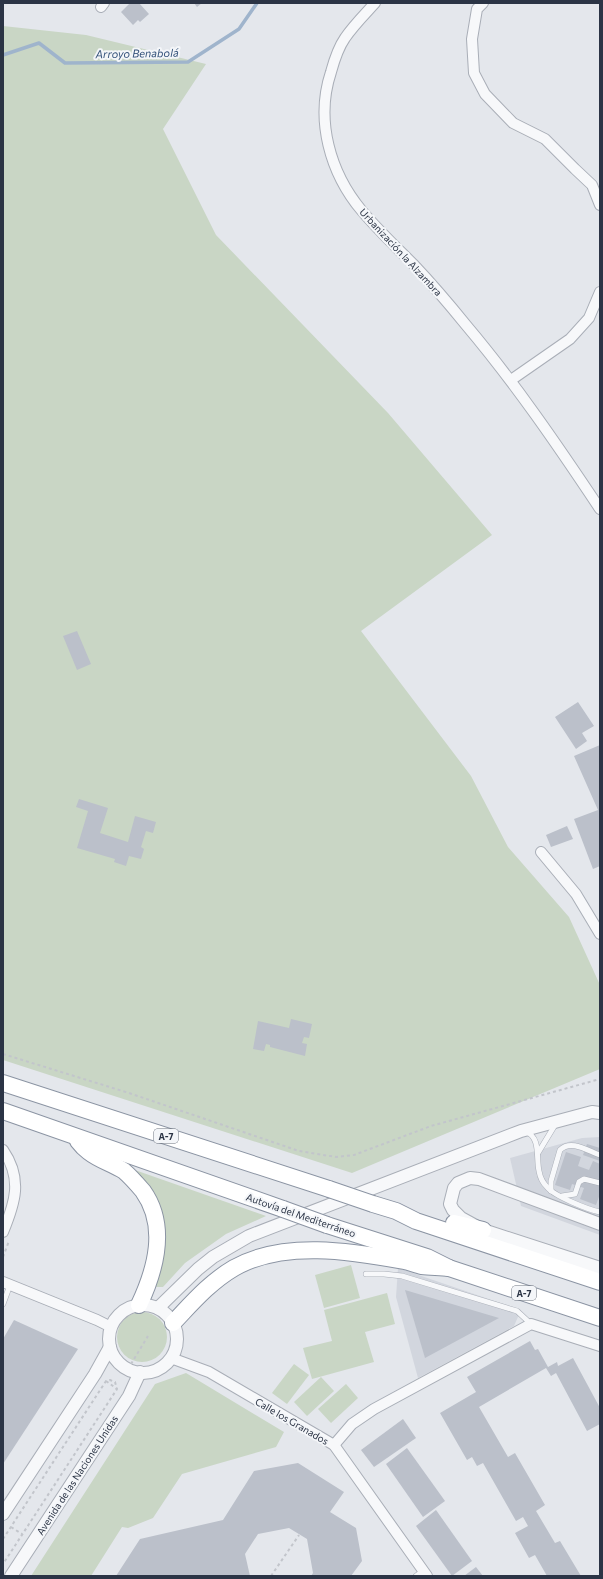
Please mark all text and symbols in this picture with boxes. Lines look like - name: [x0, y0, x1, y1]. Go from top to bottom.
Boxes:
- water label: Arroyo Benabolá: [94, 46, 179, 60]
- street label: Urbanización la Alzambra: [357, 206, 445, 298]
- road number: A-7: [154, 1129, 178, 1143]
- street label: Autovía del Mediterráneo: [245, 1191, 357, 1239]
- road number: A-7: [512, 1286, 536, 1300]
- street label: Calle los Granados: [253, 1395, 331, 1447]
- street label: Avenida de las Naciones Unidas: [34, 1413, 120, 1537]

